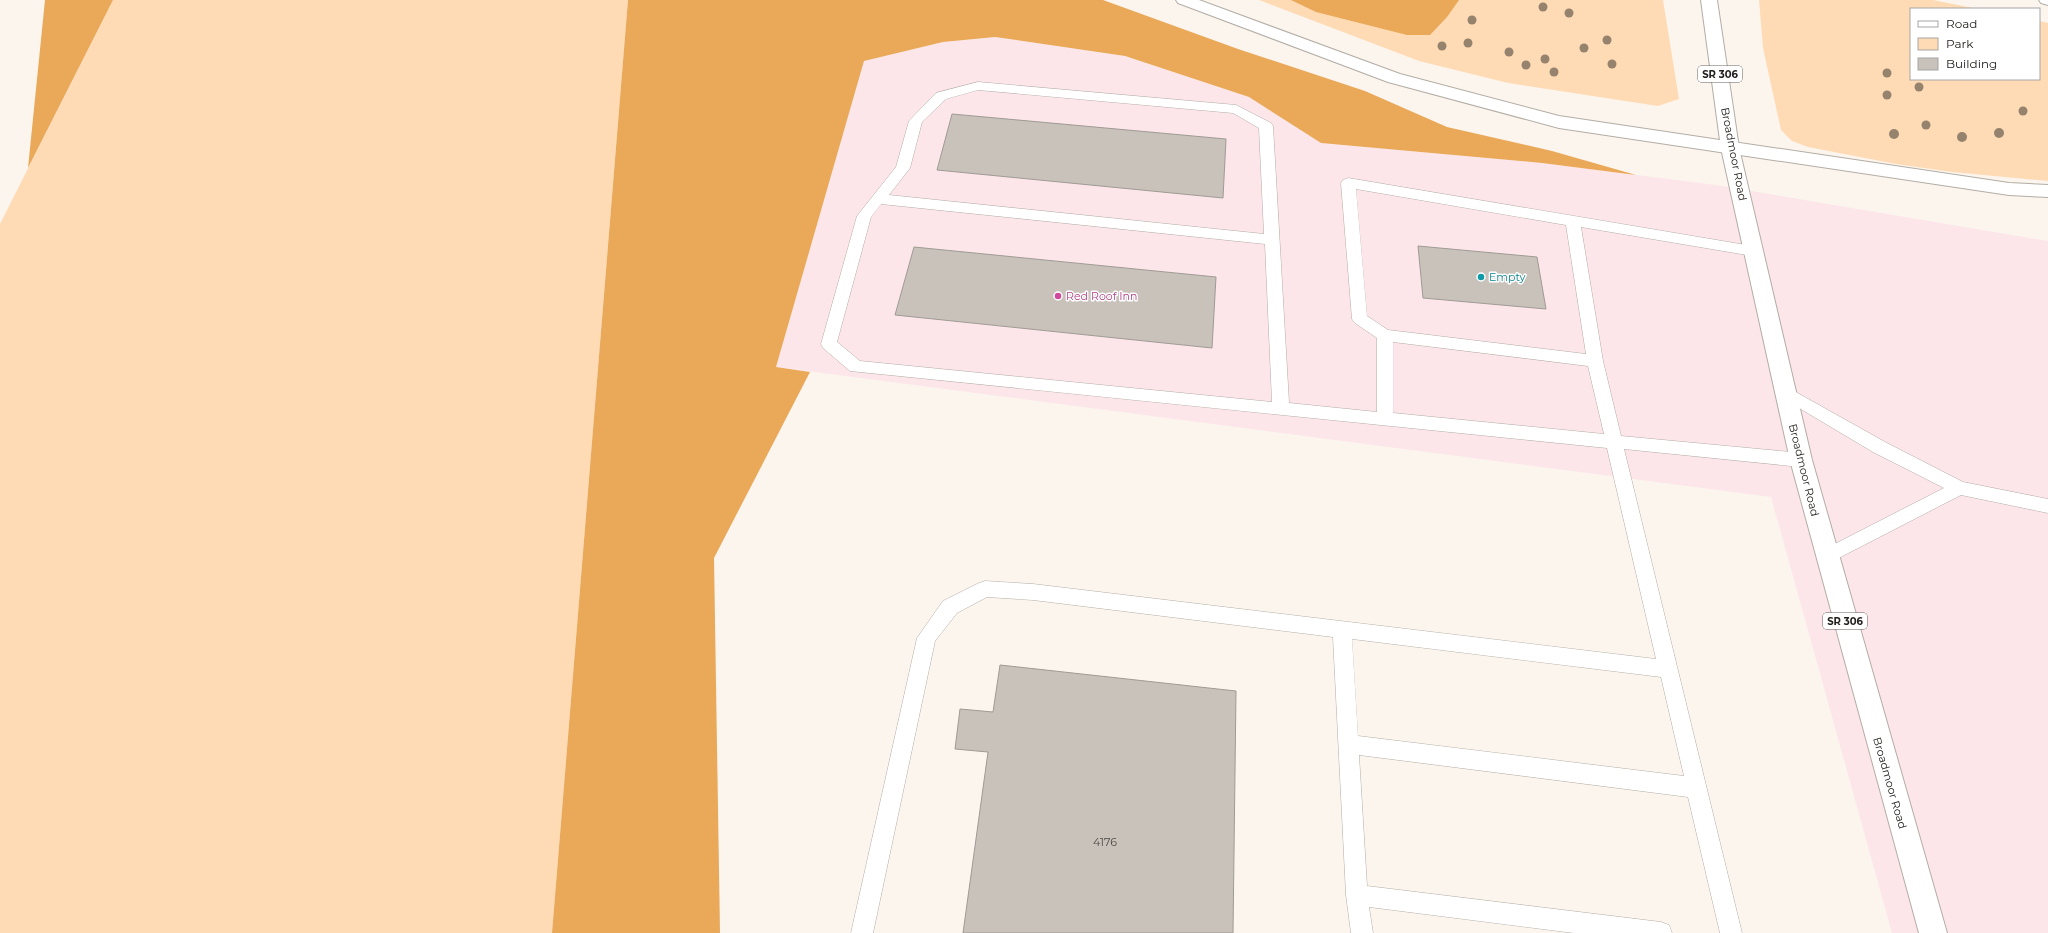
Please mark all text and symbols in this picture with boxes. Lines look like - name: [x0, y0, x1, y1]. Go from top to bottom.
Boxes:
- legend: [1910, 8, 2040, 80]
- text: Road: [1946, 16, 1977, 31]
- text: Park: [1946, 36, 1974, 51]
- text: Building: [1946, 56, 1997, 71]
- road number: SR 306: [1698, 66, 1742, 82]
- street label: Broadmoor Road: [1718, 106, 1750, 202]
- place label: Empty: [1489, 270, 1526, 284]
- marker: Empty: [1476, 272, 1486, 282]
- place label: Red Roof Inn: [1066, 289, 1138, 303]
- marker: Red Roof Inn: [1053, 291, 1063, 301]
- street label: Broadmoor Road: [1786, 422, 1822, 518]
- road number: SR 306: [1823, 613, 1867, 629]
- street label: Broadmoor Road: [1870, 735, 1910, 831]
- house number: 4176: [1093, 835, 1117, 849]

